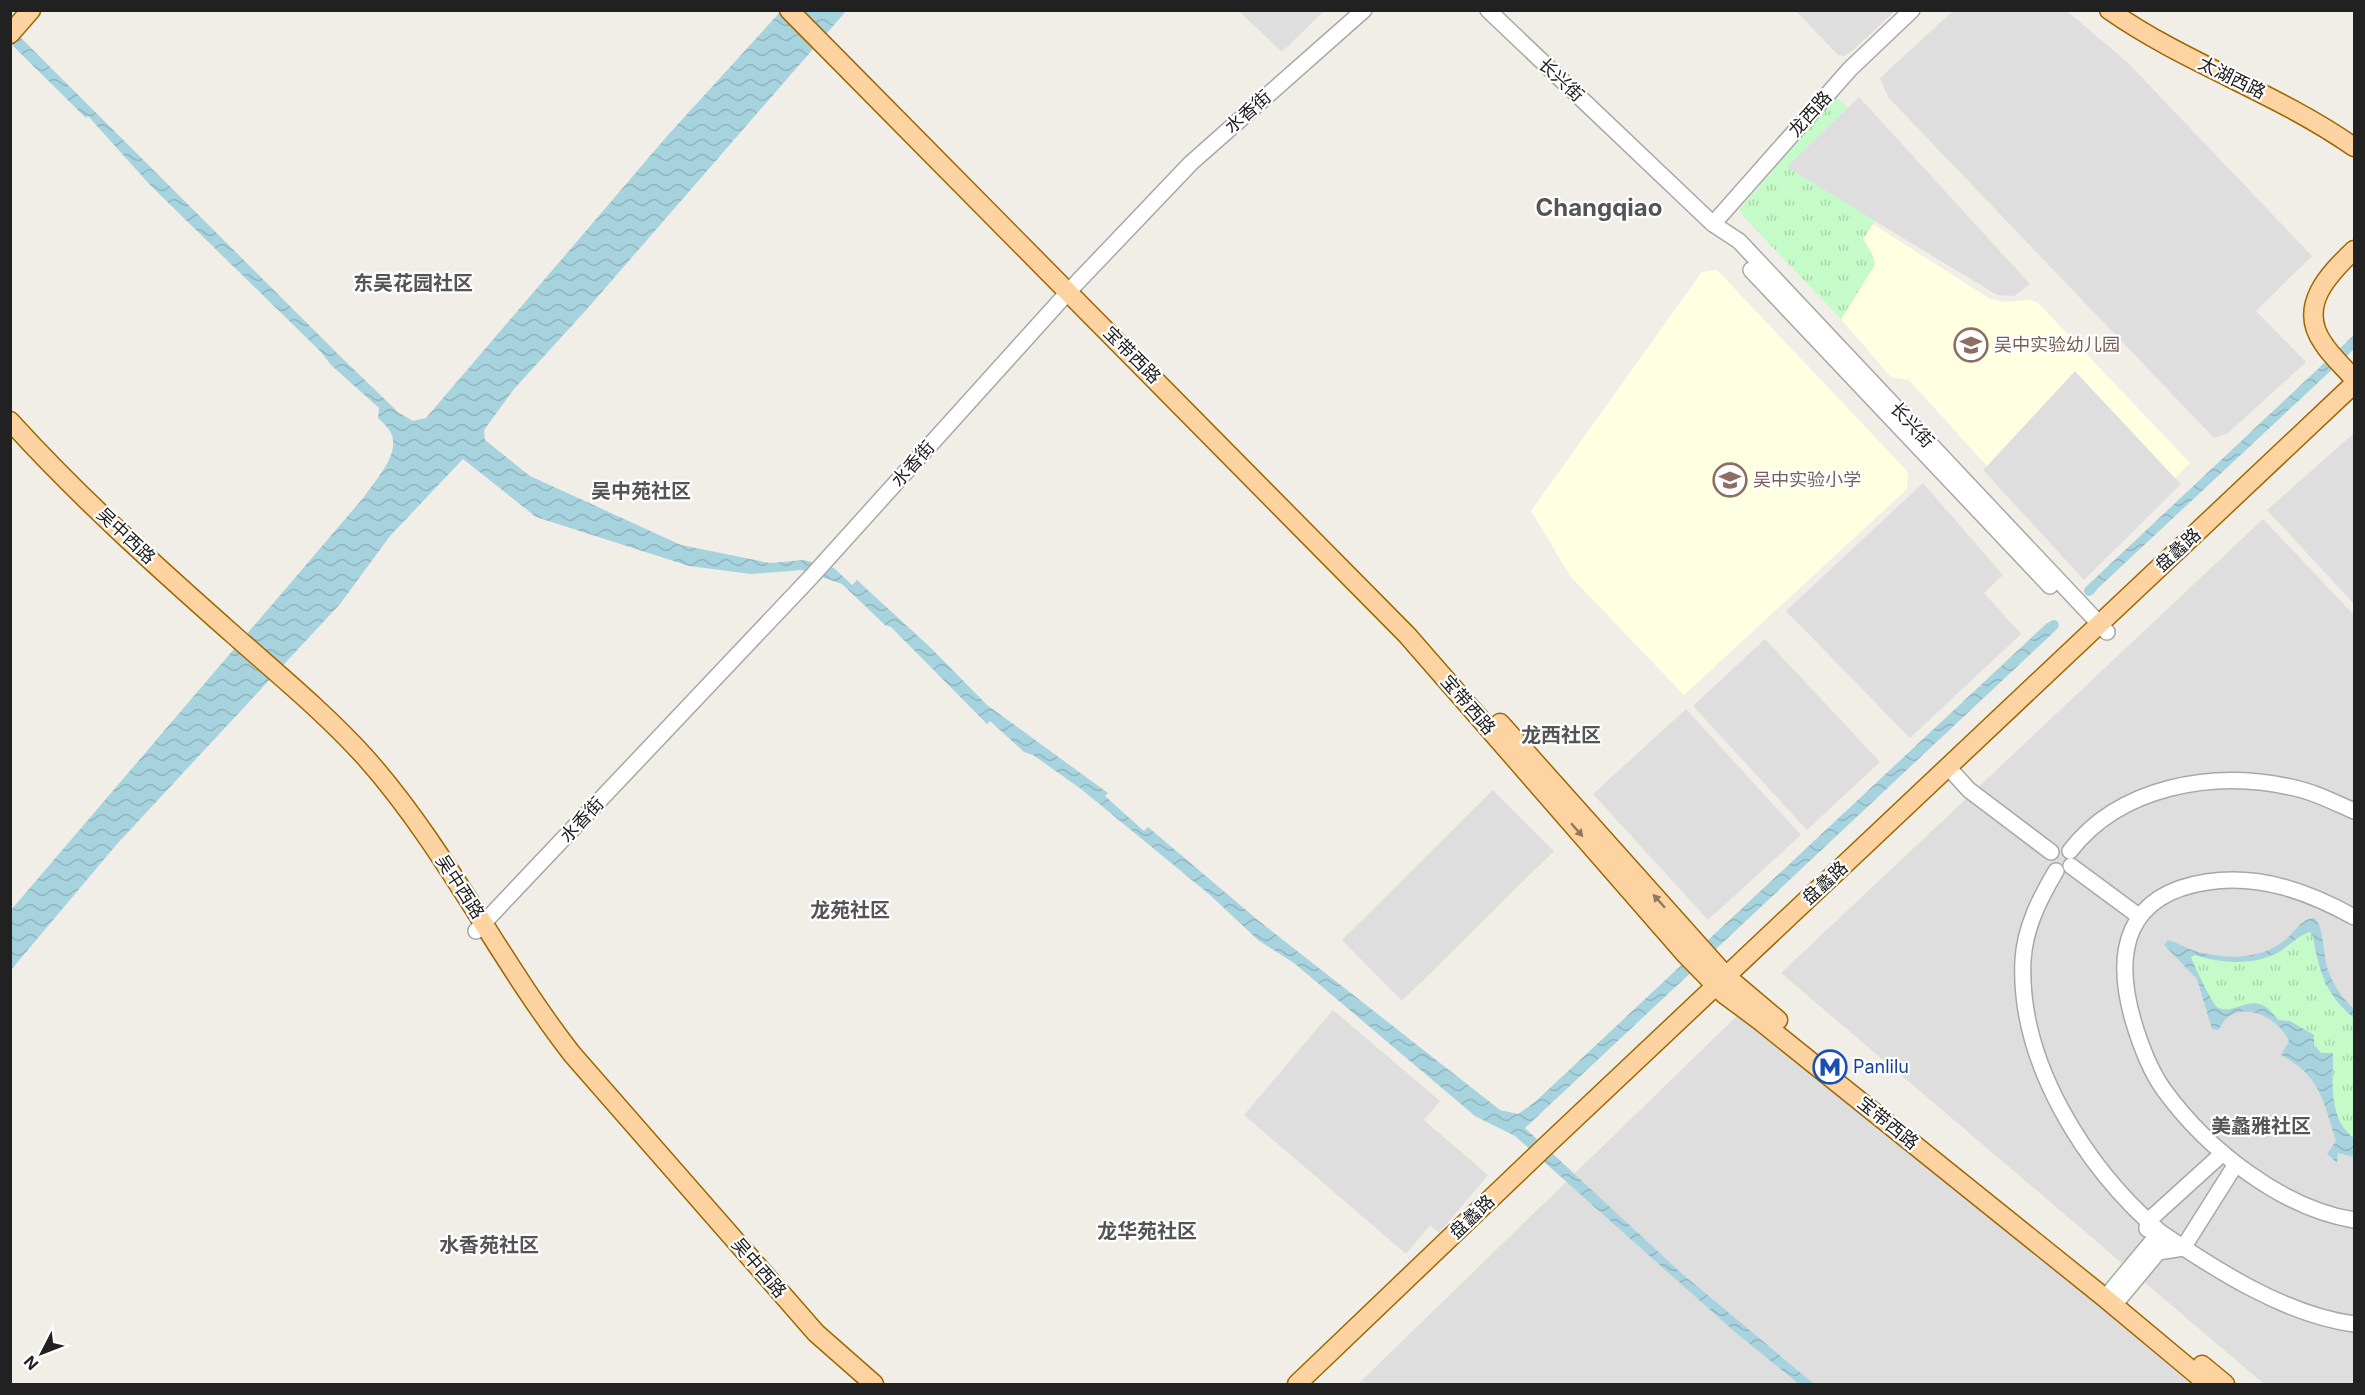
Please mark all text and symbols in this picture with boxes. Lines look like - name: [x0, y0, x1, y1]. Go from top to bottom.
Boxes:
- street label: 太湖西路: [2195, 52, 2269, 103]
- street label: 长兴街: [1534, 54, 1588, 106]
- street label: 水香街: [1220, 86, 1275, 137]
- street label: 龙西路: [1784, 87, 1835, 141]
- district label: Changqiao: [1535, 193, 1663, 222]
- district label: 东吴花园社区: [353, 271, 473, 295]
- street label: 宝带西路: [1099, 322, 1165, 388]
- school or university icon: 吴中实验幼儿园: [1953, 327, 1989, 363]
- place label: 吴中实验幼儿园: [1994, 334, 2120, 355]
- street label: 长兴街: [1886, 398, 1938, 452]
- street label: 水香街: [887, 437, 938, 491]
- school or university icon: 吴中实验小学: [1712, 462, 1748, 498]
- place label: 吴中实验小学: [1753, 469, 1861, 490]
- district label: 吴中苑社区: [591, 479, 691, 503]
- street label: 吴中西路: [93, 503, 160, 568]
- street label: 盘蠡路: [2151, 524, 2205, 576]
- street label: 宝带西路: [1437, 671, 1500, 739]
- district label: 龙西社区: [1521, 723, 1601, 747]
- street label: 水香街: [556, 793, 608, 847]
- one-way arrow: [1570, 822, 1583, 837]
- street label: 吴中西路: [432, 851, 489, 923]
- street label: 盘蠡路: [1798, 857, 1852, 909]
- one-way arrow: [1652, 894, 1666, 909]
- district label: 龙苑社区: [810, 898, 890, 922]
- metro station icon: Panlilu: [1812, 1049, 1848, 1085]
- place label: Panlilu: [1853, 1056, 1909, 1077]
- street label: 宝带西路: [1854, 1092, 1923, 1153]
- district label: 美蠡雅社区: [2211, 1114, 2311, 1138]
- street label: 盘蠡路: [1445, 1190, 1498, 1243]
- district label: 龙华苑社区: [1097, 1219, 1197, 1243]
- district label: 水香苑社区: [439, 1233, 539, 1257]
- street label: 吴中西路: [728, 1234, 791, 1302]
- north arrow: [12, 1323, 72, 1383]
- text: N: [19, 1352, 42, 1374]

